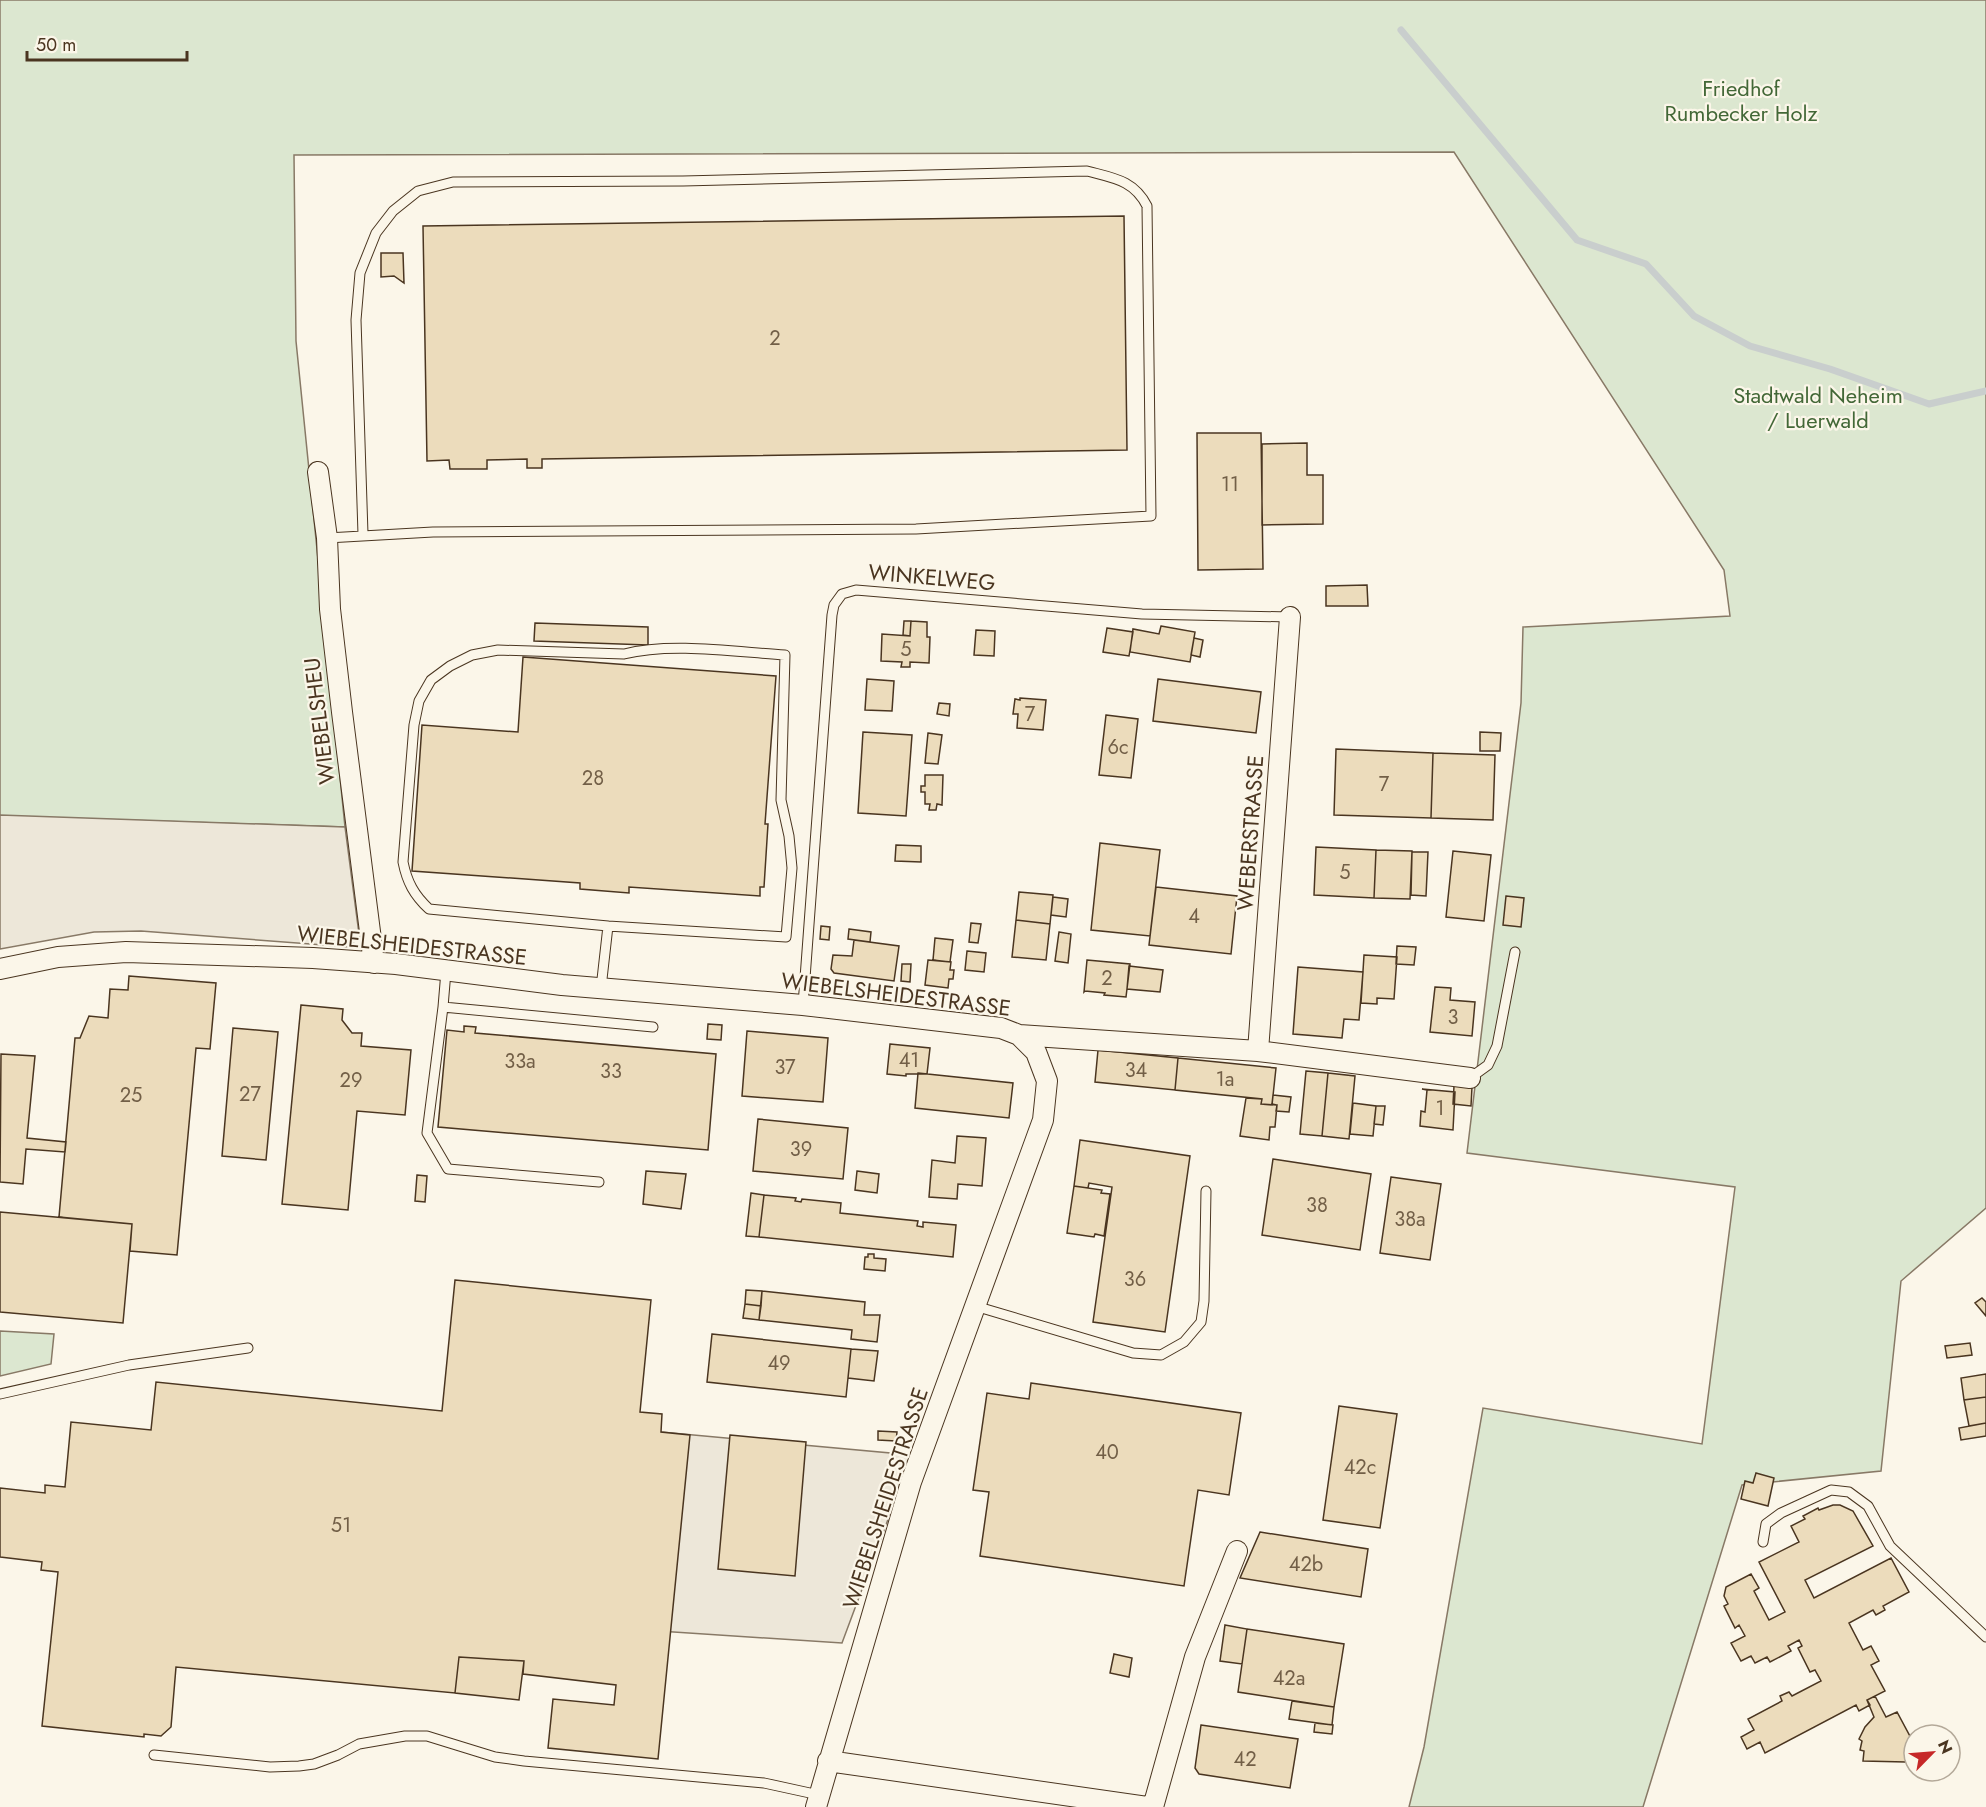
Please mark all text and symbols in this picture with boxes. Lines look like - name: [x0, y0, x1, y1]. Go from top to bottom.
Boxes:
- scale bar: [27, 24, 188, 62]
- text: 50 m: [36, 32, 76, 58]
- park label: Friedhof Rumbecker Holz: [1664, 72, 1818, 129]
- house number: 2: [769, 324, 781, 353]
- park label: Stadtwald Neheim / Luerwald: [1733, 379, 1903, 436]
- house number: 11: [1221, 470, 1239, 499]
- street label: WINKELWEG: [867, 556, 997, 598]
- house number: 5: [900, 635, 912, 664]
- street label: WIEBELSHEU: [295, 656, 343, 786]
- house number: 7: [1025, 700, 1036, 729]
- house number: 6c: [1107, 733, 1129, 762]
- street label: WEBERSTRASSE: [1229, 754, 1271, 912]
- house number: 28: [582, 764, 604, 793]
- house number: 7: [1379, 770, 1390, 799]
- house number: 5: [1339, 858, 1351, 887]
- house number: 4: [1188, 902, 1200, 931]
- street label: WIEBELSHEIDESTRASSE: [295, 917, 529, 973]
- street label: WIEBELSHEIDESTRASSE: [779, 964, 1013, 1024]
- house number: 2: [1101, 964, 1113, 993]
- house number: 3: [1448, 1003, 1459, 1032]
- house number: 41: [899, 1046, 919, 1075]
- house number: 33a: [504, 1047, 536, 1076]
- house number: 37: [774, 1053, 796, 1082]
- house number: 34: [1125, 1056, 1148, 1085]
- house number: 33: [600, 1057, 622, 1086]
- house number: 1a: [1216, 1065, 1234, 1094]
- house number: 29: [340, 1066, 362, 1095]
- house number: 27: [239, 1080, 261, 1109]
- house number: 25: [120, 1081, 142, 1110]
- house number: 1: [1436, 1094, 1445, 1123]
- house number: 39: [790, 1135, 812, 1164]
- house number: 38: [1306, 1191, 1328, 1220]
- house number: 38a: [1394, 1205, 1426, 1234]
- house number: 36: [1124, 1265, 1146, 1294]
- house number: 49: [767, 1349, 791, 1378]
- street label: WIEBELSHEIDESTRASSE: [834, 1383, 936, 1613]
- house number: 40: [1095, 1438, 1119, 1467]
- house number: 42c: [1344, 1453, 1376, 1482]
- house number: 51: [331, 1511, 351, 1540]
- house number: 42b: [1289, 1550, 1323, 1579]
- house number: 42a: [1273, 1664, 1305, 1693]
- north arrow: [1902, 1723, 1962, 1783]
- text: N: [1932, 1736, 1958, 1757]
- house number: 42: [1233, 1745, 1257, 1774]

